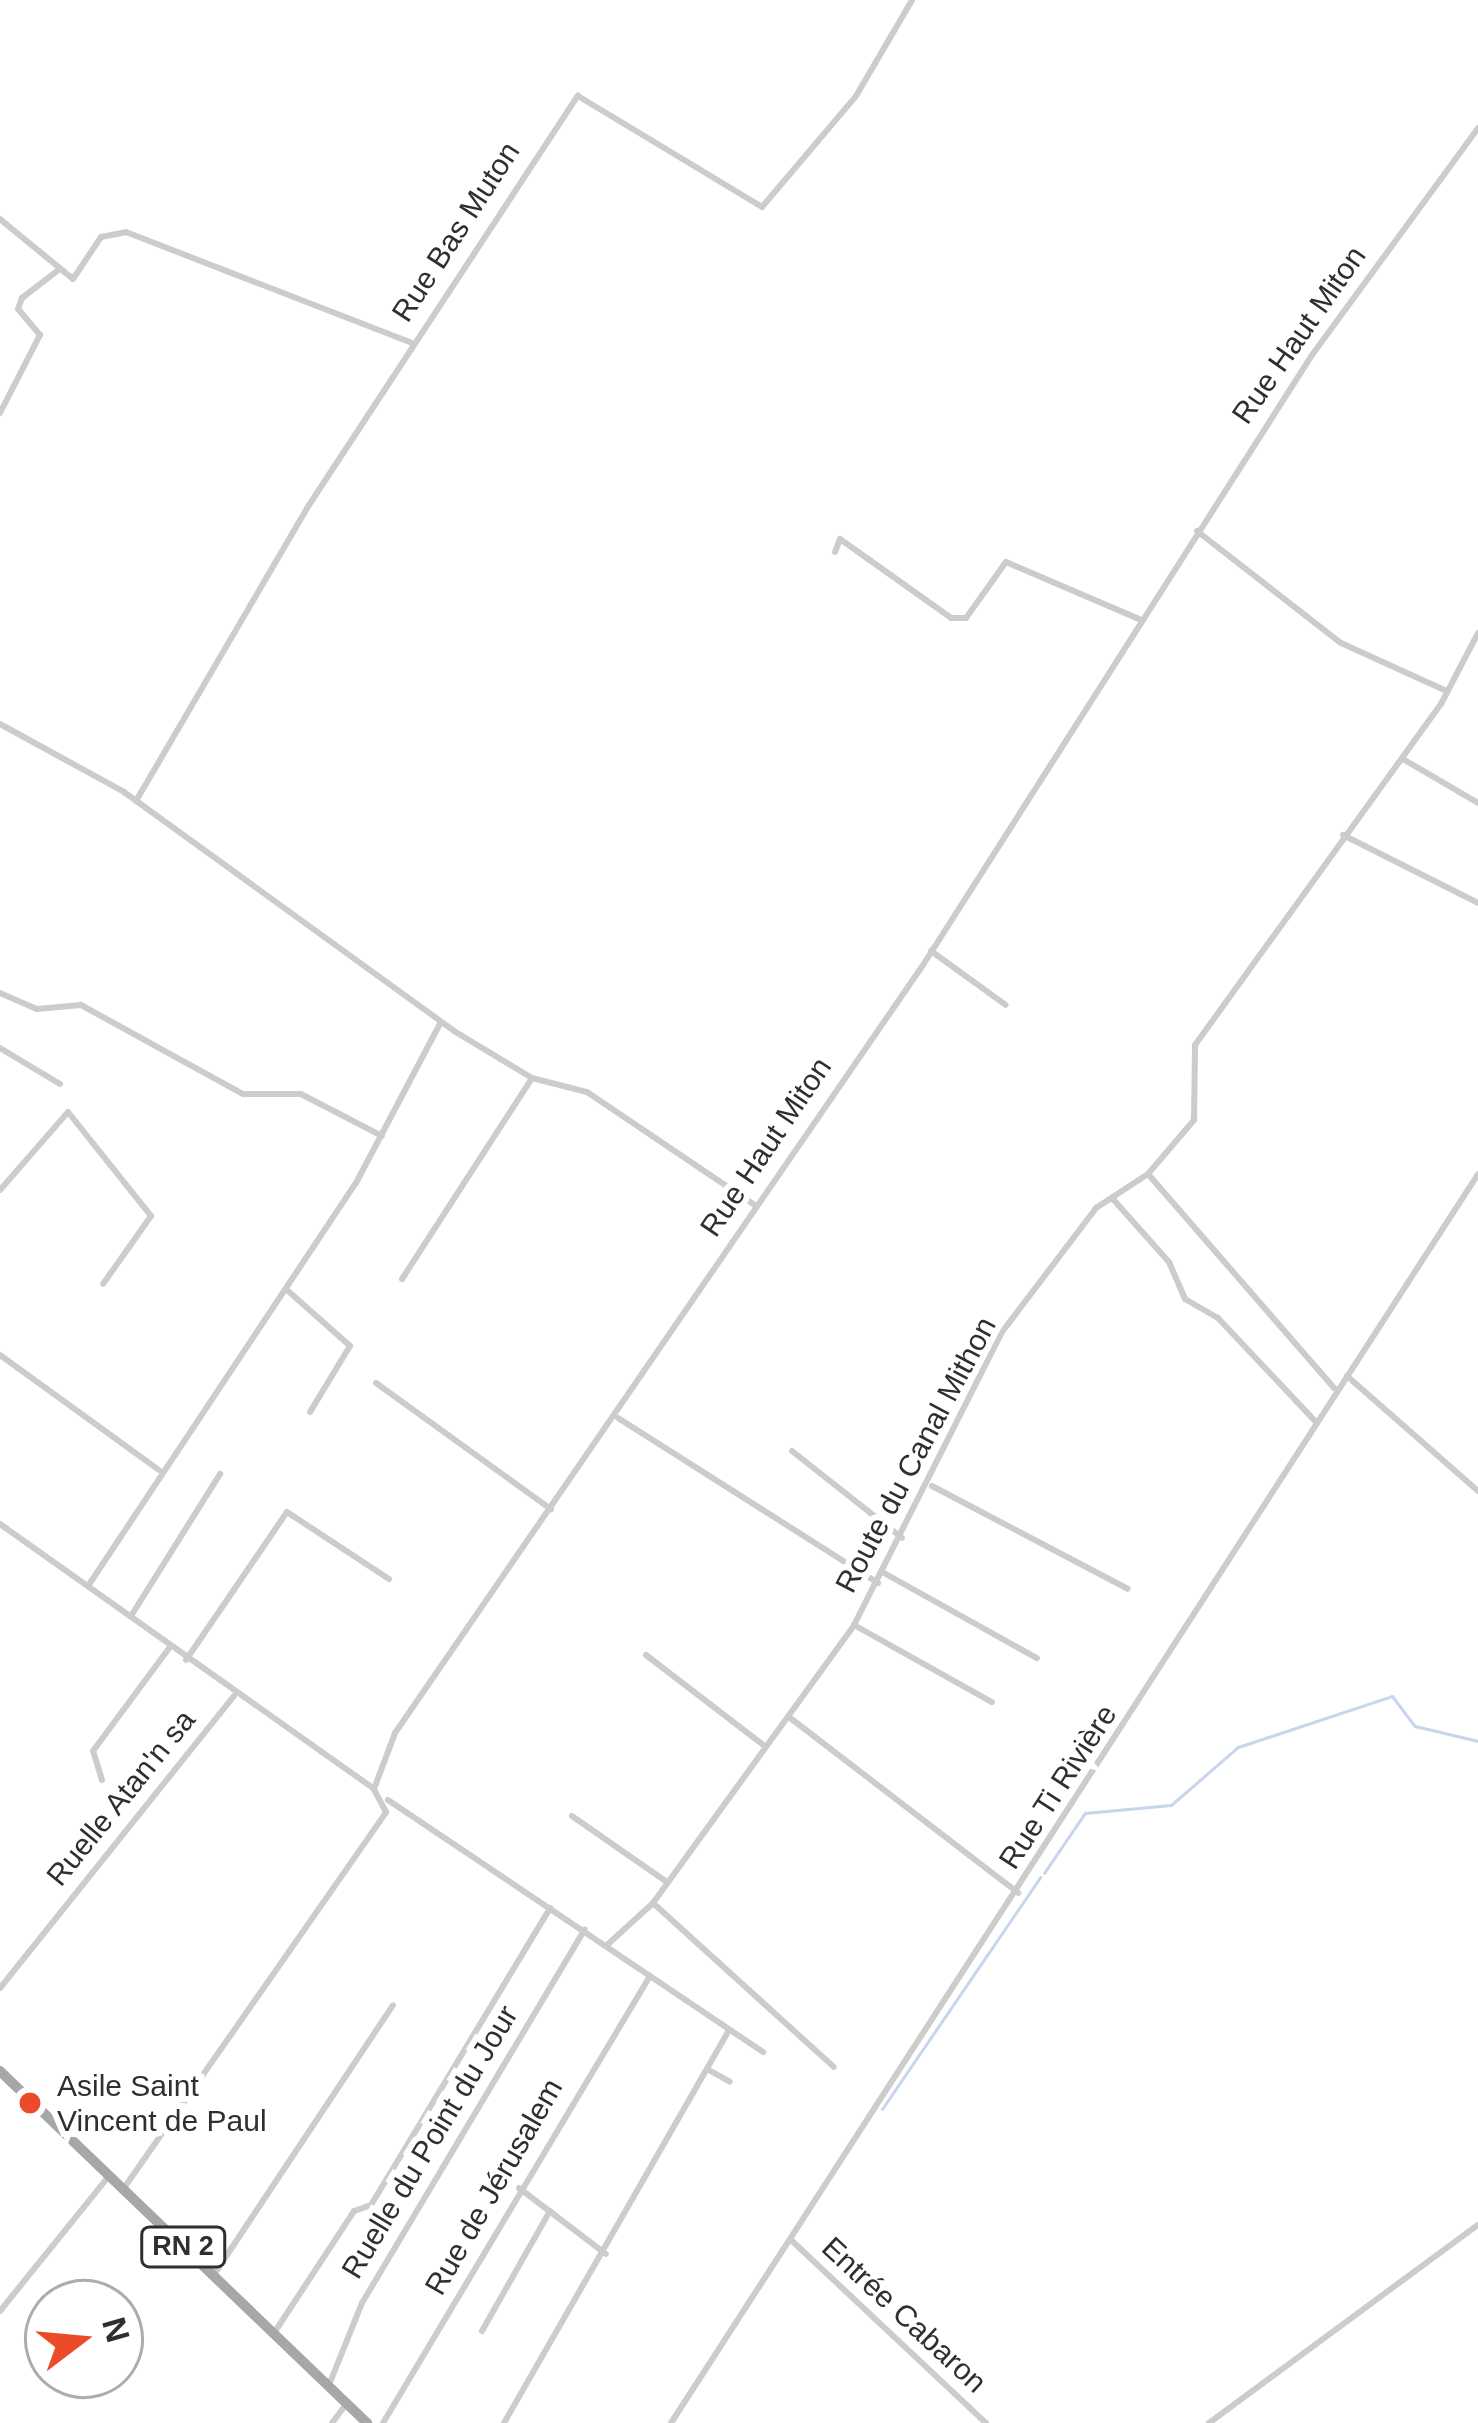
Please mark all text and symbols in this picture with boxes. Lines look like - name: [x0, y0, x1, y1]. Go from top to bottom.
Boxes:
- street label: Rue Bas Muton: [385, 135, 527, 329]
- street label: Rue Haut Miton: [1224, 239, 1374, 431]
- street label: Rue Haut Miton: [693, 1051, 839, 1243]
- street label: Route du Canal Mithon: [828, 1311, 1004, 1599]
- street label: Rue Ti Rivière: [991, 1698, 1125, 1876]
- street label: Ruelle Atan'n sa: [39, 1702, 203, 1894]
- street label: Ruelle du Point du Jour: [334, 1999, 526, 2285]
- place label: Asile Saint Vincent de Paul: [57, 2068, 267, 2138]
- street label: Rue de Jérusalem: [418, 2073, 570, 2301]
- marker: Asile Saint Vincent de Paul: [14, 2087, 46, 2119]
- road number: RN 2: [138, 2226, 228, 2268]
- street label: Entrée Cabaron: [814, 2230, 994, 2400]
- north arrow: [24, 2279, 144, 2399]
- text: N: [95, 2313, 137, 2346]

